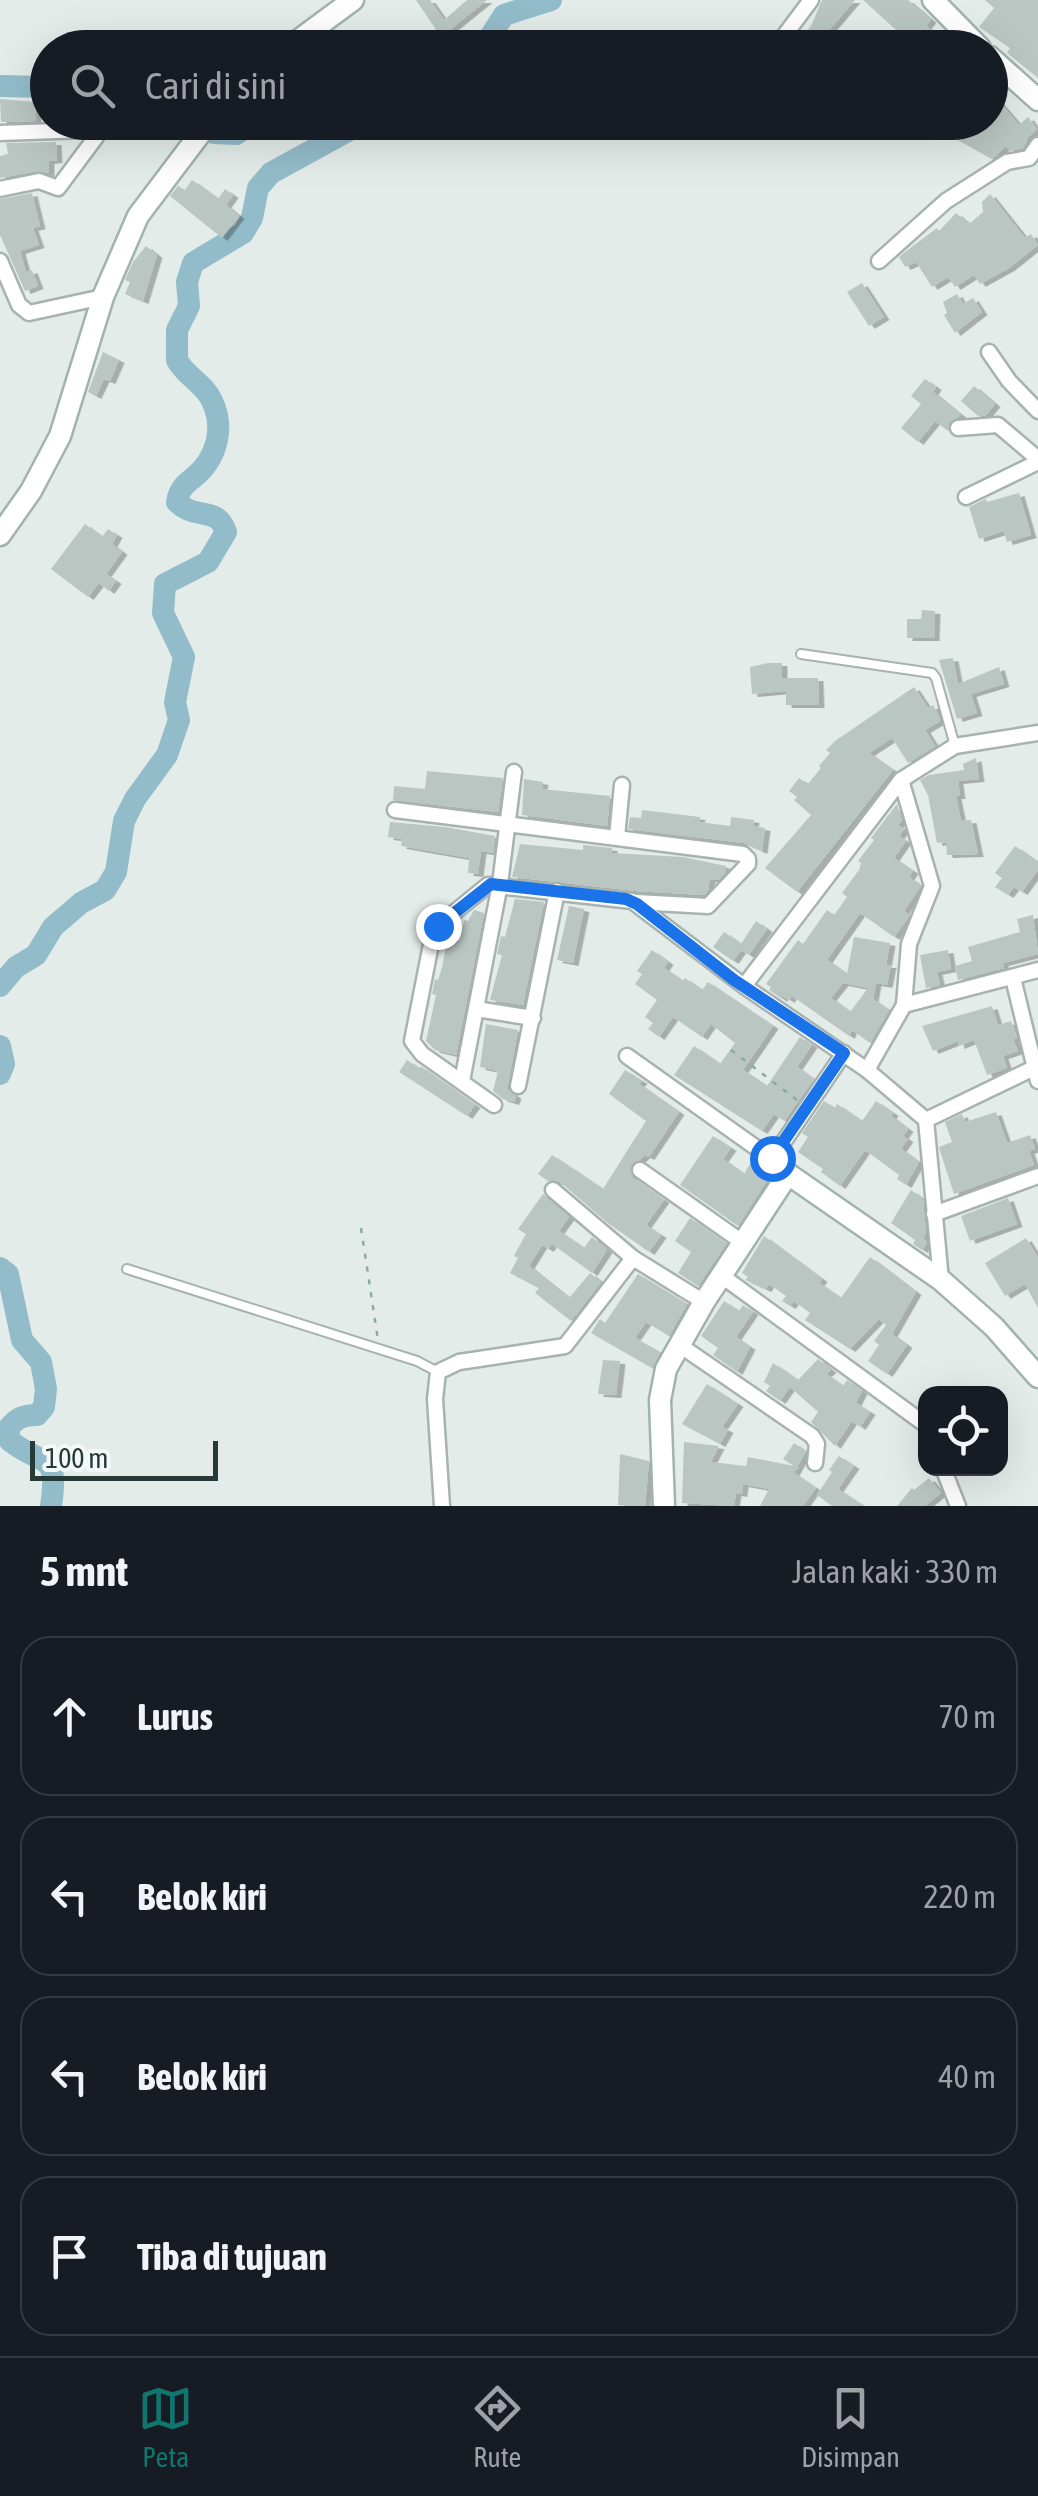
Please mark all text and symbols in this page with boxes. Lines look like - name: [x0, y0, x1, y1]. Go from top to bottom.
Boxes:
- search box: [30, 30, 1008, 140]
- icon: search: [65, 58, 120, 113]
- text: Cari di sini: [145, 64, 286, 107]
- route end: [416, 904, 462, 950]
- route start: [750, 1136, 796, 1182]
- map controls: [918, 1386, 1008, 1476]
- button: locate: [918, 1386, 1008, 1476]
- scale bar: [30, 1436, 218, 1480]
- text: 100 m: [45, 1442, 108, 1474]
- text: 5 mnt: [40, 1547, 128, 1595]
- text: Jalan kaki · 330 m: [792, 1553, 998, 1590]
- icon: ahead: [42, 1689, 97, 1744]
- text: Lurus: [137, 1695, 213, 1738]
- text: 70 m: [938, 1698, 996, 1735]
- icon: left: [42, 1869, 97, 1924]
- text: Belok kiri: [137, 1875, 267, 1918]
- text: 220 m: [923, 1878, 996, 1915]
- icon: left: [42, 2049, 97, 2104]
- text: Belok kiri: [137, 2055, 267, 2098]
- text: 40 m: [938, 2058, 996, 2095]
- icon: arrive: [42, 2229, 97, 2284]
- text: Tiba di tujuan: [137, 2235, 327, 2278]
- tab: Peta: [138, 2381, 193, 2473]
- tab: Rute: [470, 2381, 525, 2473]
- tab: Disimpan: [801, 2381, 900, 2473]

